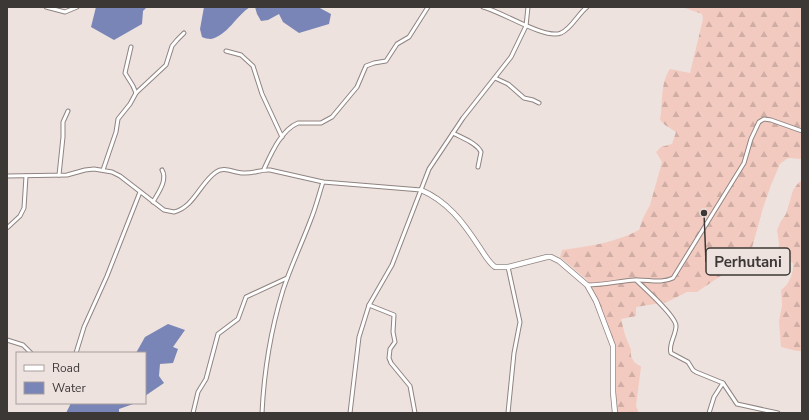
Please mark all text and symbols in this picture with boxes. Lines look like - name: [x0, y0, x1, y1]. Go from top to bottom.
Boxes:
- callout: Perhutani: [706, 248, 790, 275]
- text: Perhutani: [714, 252, 782, 272]
- legend: [16, 352, 146, 404]
- text: Road: [52, 360, 80, 376]
- text: Water: [52, 380, 86, 396]

